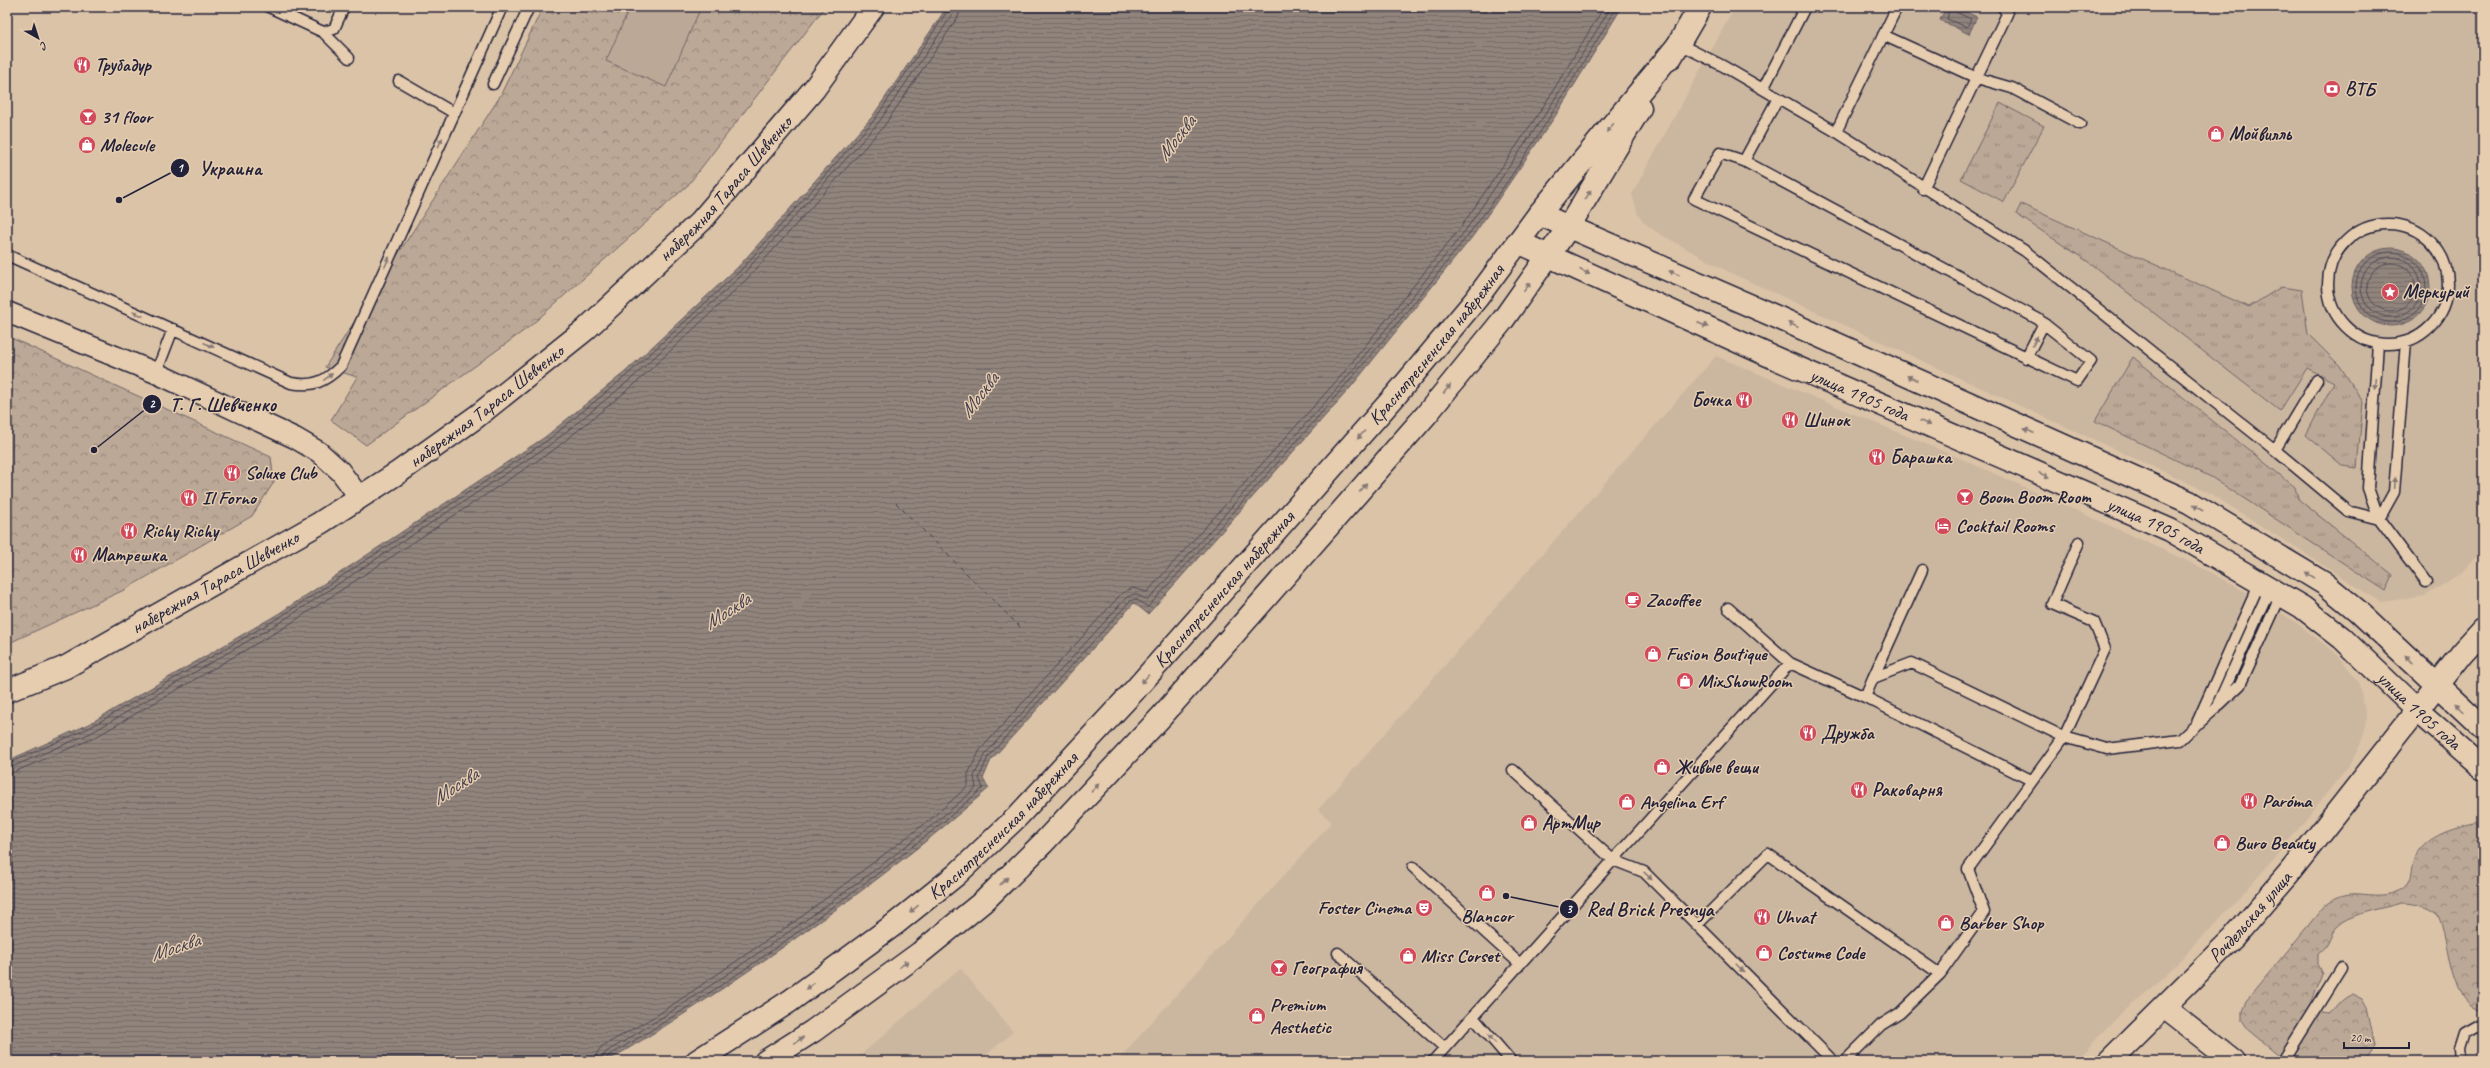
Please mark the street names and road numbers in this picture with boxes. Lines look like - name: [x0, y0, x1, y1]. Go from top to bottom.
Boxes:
- street label: набережная Тараса Шевченко: [653, 109, 799, 267]
- street label: Краснопресненская набережная: [1363, 258, 1511, 430]
- street label: набережная Тараса Шевченко: [404, 338, 570, 473]
- street label: улица 1905 года: [1805, 362, 1914, 427]
- street label: улица 1905 года: [2102, 492, 2210, 560]
- street label: Краснопресненская набережная: [1148, 505, 1301, 673]
- street label: набережная Тараса Шевченко: [127, 524, 305, 640]
- street label: улица 1905 года: [2371, 665, 2467, 756]
- street label: Краснопресненская набережная: [923, 746, 1085, 905]
- street label: Рочдельская улица: [2203, 865, 2298, 968]

